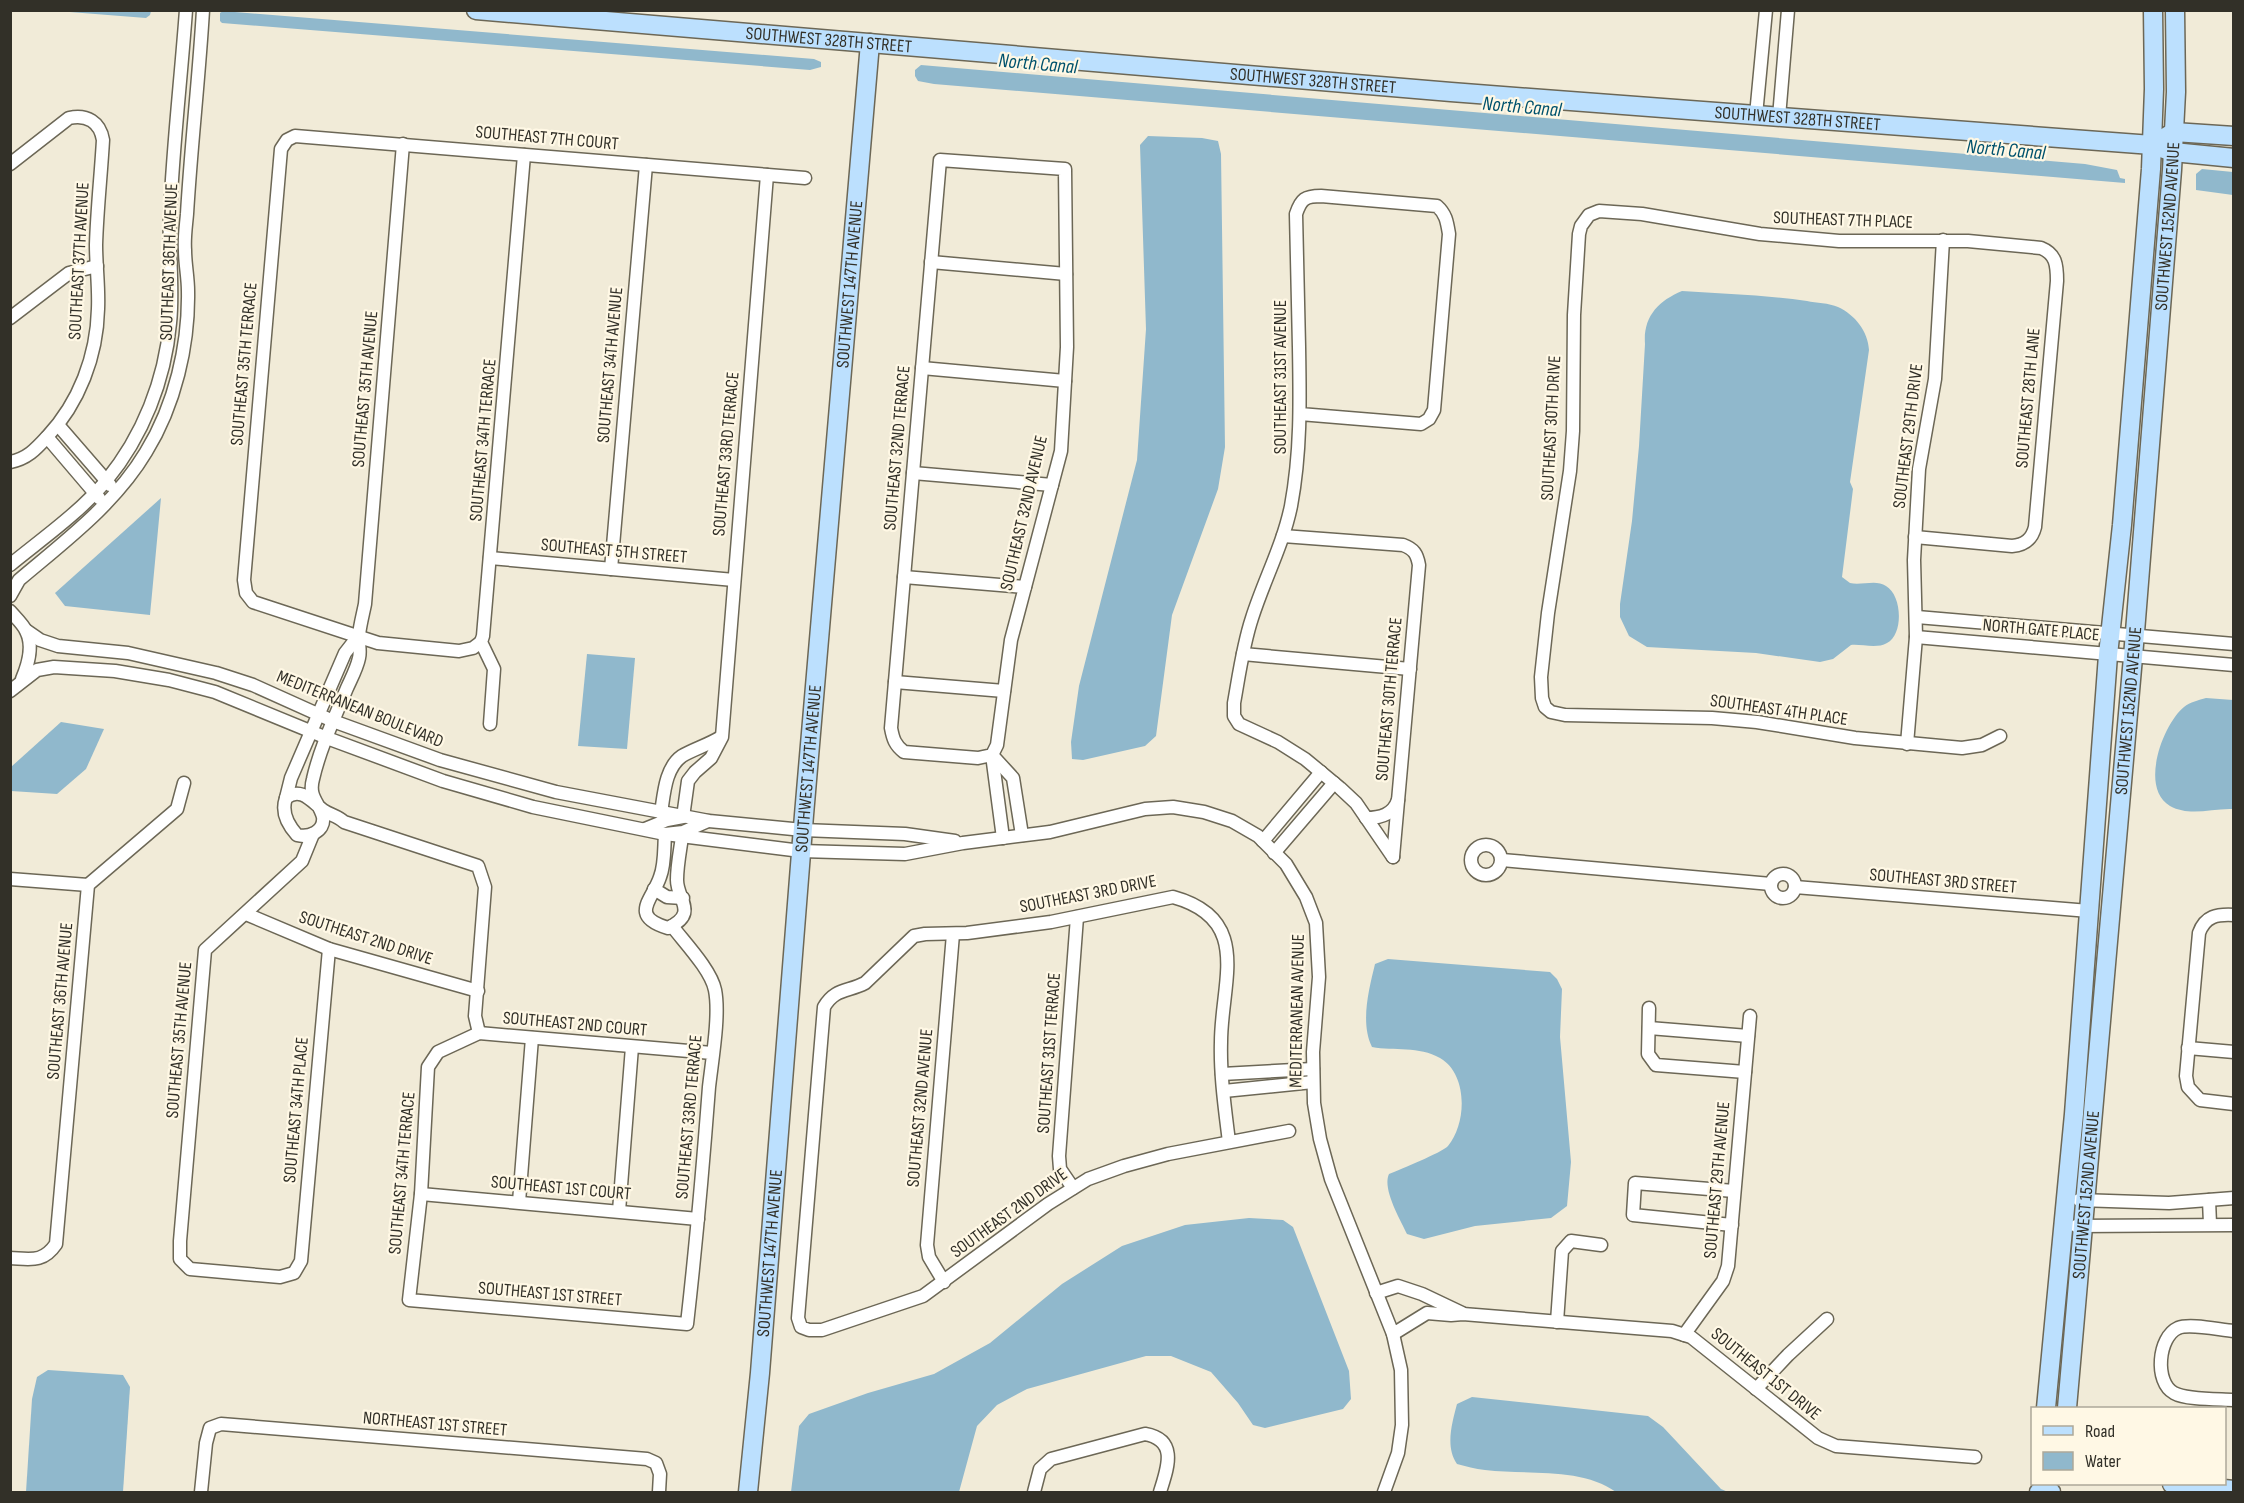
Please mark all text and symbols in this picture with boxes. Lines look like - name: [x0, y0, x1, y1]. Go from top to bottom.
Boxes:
- street label: SOUTHWEST 328TH STREET: [745, 22, 913, 57]
- water label: North Canal: [998, 49, 1080, 80]
- street label: SOUTHWEST 328TH STREET: [1229, 63, 1397, 98]
- water label: North Canal: [1482, 92, 1564, 123]
- street label: SOUTHWEST 328TH STREET: [1714, 101, 1881, 135]
- street label: SOUTHEAST 7TH COURT: [475, 121, 619, 155]
- water label: North Canal: [1966, 135, 2048, 166]
- street label: SOUTHWEST 152ND AVENUE: [2150, 141, 2184, 311]
- street label: SOUTHEAST 37TH AVENUE: [64, 182, 94, 340]
- street label: SOUTHEAST 36TH AVENUE: [156, 183, 182, 341]
- street label: SOUTHWEST 147TH AVENUE: [832, 200, 867, 369]
- street label: SOUTHEAST 7TH PLACE: [1773, 207, 1913, 233]
- street label: SOUTHEAST 35TH TERRACE: [226, 282, 262, 446]
- street label: SOUTHEAST 34TH AVENUE: [593, 286, 627, 444]
- street label: SOUTHEAST 31ST AVENUE: [1270, 300, 1291, 454]
- street label: SOUTHEAST 35TH AVENUE: [348, 310, 382, 468]
- street label: SOUTHEAST 28TH LANE: [2011, 327, 2045, 469]
- street label: SOUTHEAST 30TH DRIVE: [1537, 355, 1565, 501]
- street label: SOUTHEAST 34TH TERRACE: [465, 358, 501, 522]
- street label: SOUTHEAST 29TH DRIVE: [1889, 362, 1927, 510]
- street label: SOUTHEAST 32ND TERRACE: [879, 365, 915, 531]
- street label: SOUTHEAST 33RD TERRACE: [708, 371, 744, 537]
- street label: SOUTHEAST 32ND AVENUE: [996, 433, 1052, 593]
- street label: SOUTHEAST 5TH STREET: [540, 534, 688, 568]
- street label: NORTH GATE PLACE: [1982, 614, 2100, 646]
- street label: SOUTHEAST 30TH TERRACE: [1371, 616, 1407, 782]
- street label: SOUTHWEST 152ND AVENUE: [2110, 626, 2146, 796]
- street label: MEDITERRANEAN BOULEVARD: [274, 666, 446, 752]
- street label: SOUTHWEST 147TH AVENUE: [791, 684, 826, 853]
- street label: SOUTHEAST 4TH PLACE: [1709, 690, 1849, 730]
- street label: SOUTHEAST 3RD STREET: [1869, 864, 2017, 898]
- street label: SOUTHEAST 3RD DRIVE: [1018, 870, 1158, 918]
- street label: SOUTHEAST 2ND DRIVE: [297, 906, 435, 970]
- street label: SOUTHEAST 36TH AVENUE: [43, 922, 77, 1080]
- street label: MEDITERRANEAN AVENUE: [1285, 934, 1309, 1088]
- street label: SOUTHEAST 35TH AVENUE: [162, 961, 196, 1119]
- street label: SOUTHEAST 31ST TERRACE: [1033, 972, 1065, 1134]
- street label: SOUTHEAST 2ND COURT: [502, 1007, 648, 1041]
- street label: SOUTHEAST 32ND AVENUE: [903, 1028, 937, 1188]
- street label: SOUTHEAST 33RD TERRACE: [671, 1034, 707, 1200]
- street label: SOUTHEAST 34TH PLACE: [279, 1036, 313, 1184]
- street label: SOUTHEAST 34TH TERRACE: [384, 1091, 420, 1255]
- street label: SOUTHEAST 29TH AVENUE: [1700, 1101, 1734, 1259]
- street label: SOUTHWEST 152ND AVENUE: [2068, 1110, 2104, 1280]
- street label: SOUTHEAST 2ND DRIVE: [946, 1164, 1072, 1262]
- street label: SOUTHWEST 147TH AVENUE: [752, 1168, 787, 1337]
- street label: SOUTHEAST 1ST COURT: [490, 1171, 632, 1205]
- street label: SOUTHEAST 1ST STREET: [477, 1277, 623, 1311]
- street label: SOUTHEAST 1ST DRIVE: [1707, 1323, 1825, 1425]
- street label: NORTHEAST 1ST STREET: [362, 1407, 508, 1441]
- legend: [2031, 1407, 2226, 1485]
- text: Road: [2085, 1421, 2115, 1442]
- text: Water: [2085, 1451, 2121, 1472]

